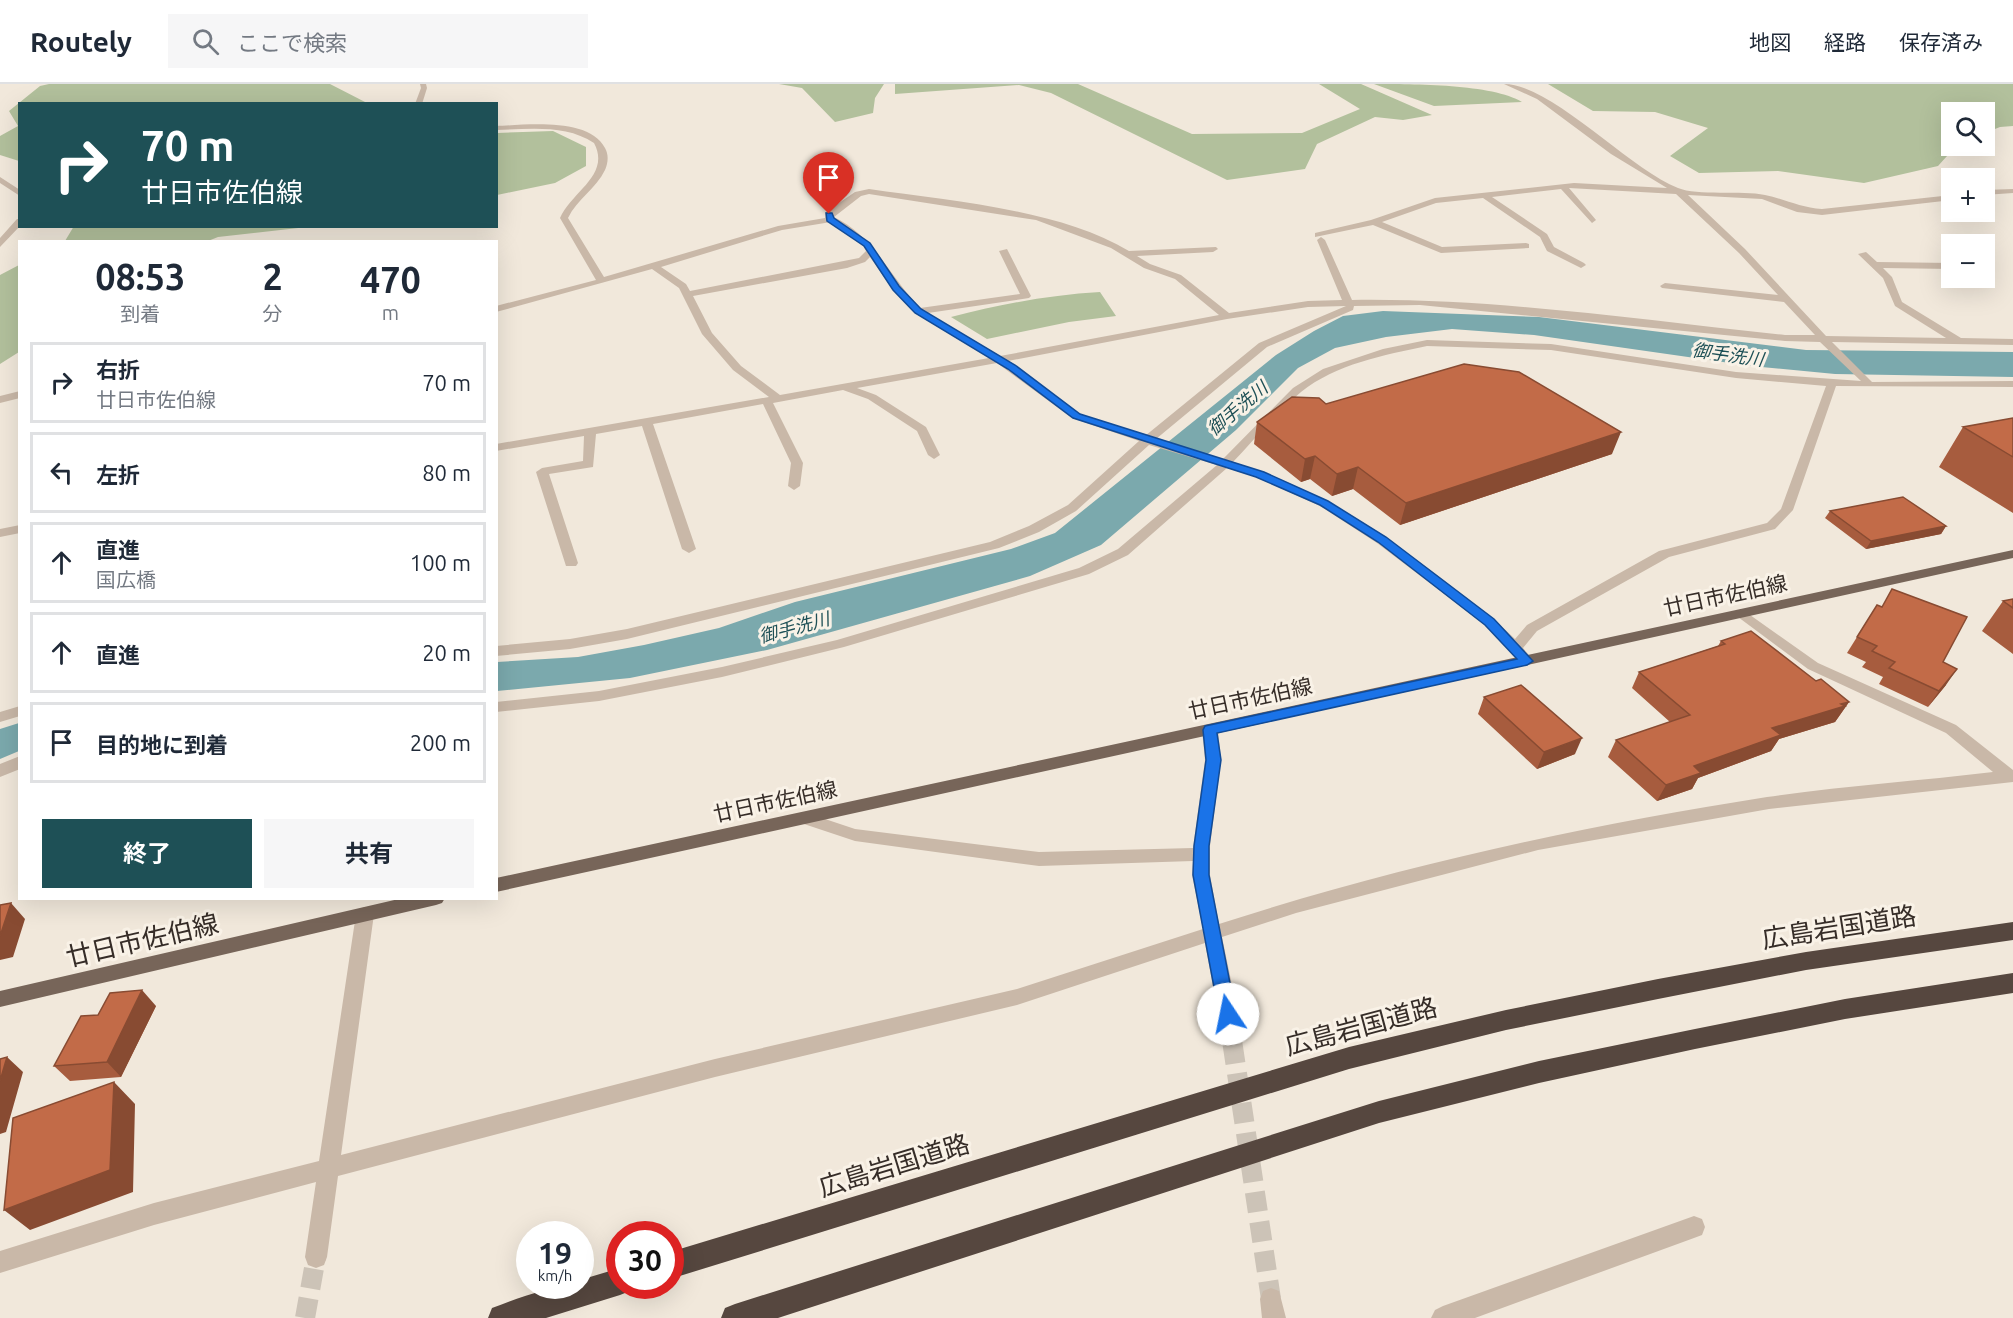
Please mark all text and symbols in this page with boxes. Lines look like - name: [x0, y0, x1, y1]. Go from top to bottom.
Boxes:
- search box: [168, 14, 588, 68]
- icon: search: [189, 25, 222, 58]
- text: Routely: [30, 26, 132, 57]
- text: ここで検索: [237, 30, 347, 55]
- text: 地図: [1749, 30, 1791, 54]
- text: 経路: [1824, 30, 1866, 54]
- text: 保存済み: [1899, 30, 1983, 54]
- map controls: [1941, 102, 1995, 288]
- button: search: [1941, 102, 1995, 156]
- text: 70 m: [141, 122, 235, 169]
- icon: right: [42, 126, 120, 204]
- pin: [803, 152, 854, 214]
- icon: arrive: [812, 161, 845, 194]
- button: +: [1941, 168, 1995, 222]
- text: 廿日市佐伯線: [141, 177, 303, 207]
- button: −: [1941, 234, 1995, 288]
- text: 08:53: [95, 256, 185, 297]
- text: 2: [262, 256, 283, 297]
- text: 470: [360, 259, 421, 300]
- text: m: [382, 301, 399, 324]
- text: 到着: [120, 302, 160, 325]
- text: 分: [263, 302, 283, 325]
- water label: 御手洗川: [1691, 339, 1767, 369]
- text: 右折: [96, 357, 140, 382]
- icon: right: [45, 366, 78, 399]
- text: 70 m: [422, 370, 471, 395]
- water label: 御手洗川: [1203, 376, 1273, 439]
- text: 廿日市佐伯線: [96, 388, 216, 411]
- icon: left: [45, 456, 78, 489]
- text: 80 m: [422, 460, 471, 485]
- text: 左折: [96, 462, 140, 487]
- text: 直進: [96, 537, 140, 562]
- icon: ahead: [45, 546, 78, 579]
- text: 100 m: [410, 550, 471, 575]
- text: 国広橋: [96, 568, 156, 591]
- street label: 廿日市佐伯線: [1661, 570, 1789, 620]
- water label: 御手洗川: [757, 608, 833, 646]
- icon: ahead: [45, 636, 78, 669]
- text: 20 m: [422, 640, 471, 665]
- text: 直進: [96, 642, 140, 667]
- street label: 廿日市佐伯線: [1186, 673, 1314, 723]
- icon: arrive: [45, 726, 78, 759]
- text: 200 m: [410, 730, 471, 755]
- text: 目的地に到着: [96, 732, 228, 757]
- street label: 廿日市佐伯線: [711, 776, 839, 826]
- button: 終了: [42, 819, 252, 888]
- button: 共有: [264, 819, 474, 888]
- street label: 広島岩国道路: [1760, 900, 1918, 954]
- street label: 廿日市佐伯線: [63, 908, 221, 972]
- position arrow: [1196, 982, 1260, 1046]
- street label: 広島岩国道路: [1282, 992, 1440, 1060]
- street label: 広島岩国道路: [815, 1128, 973, 1202]
- speed limit sign: 30: [606, 1221, 684, 1299]
- text: 19: [538, 1236, 572, 1270]
- text: km/h: [538, 1267, 572, 1284]

